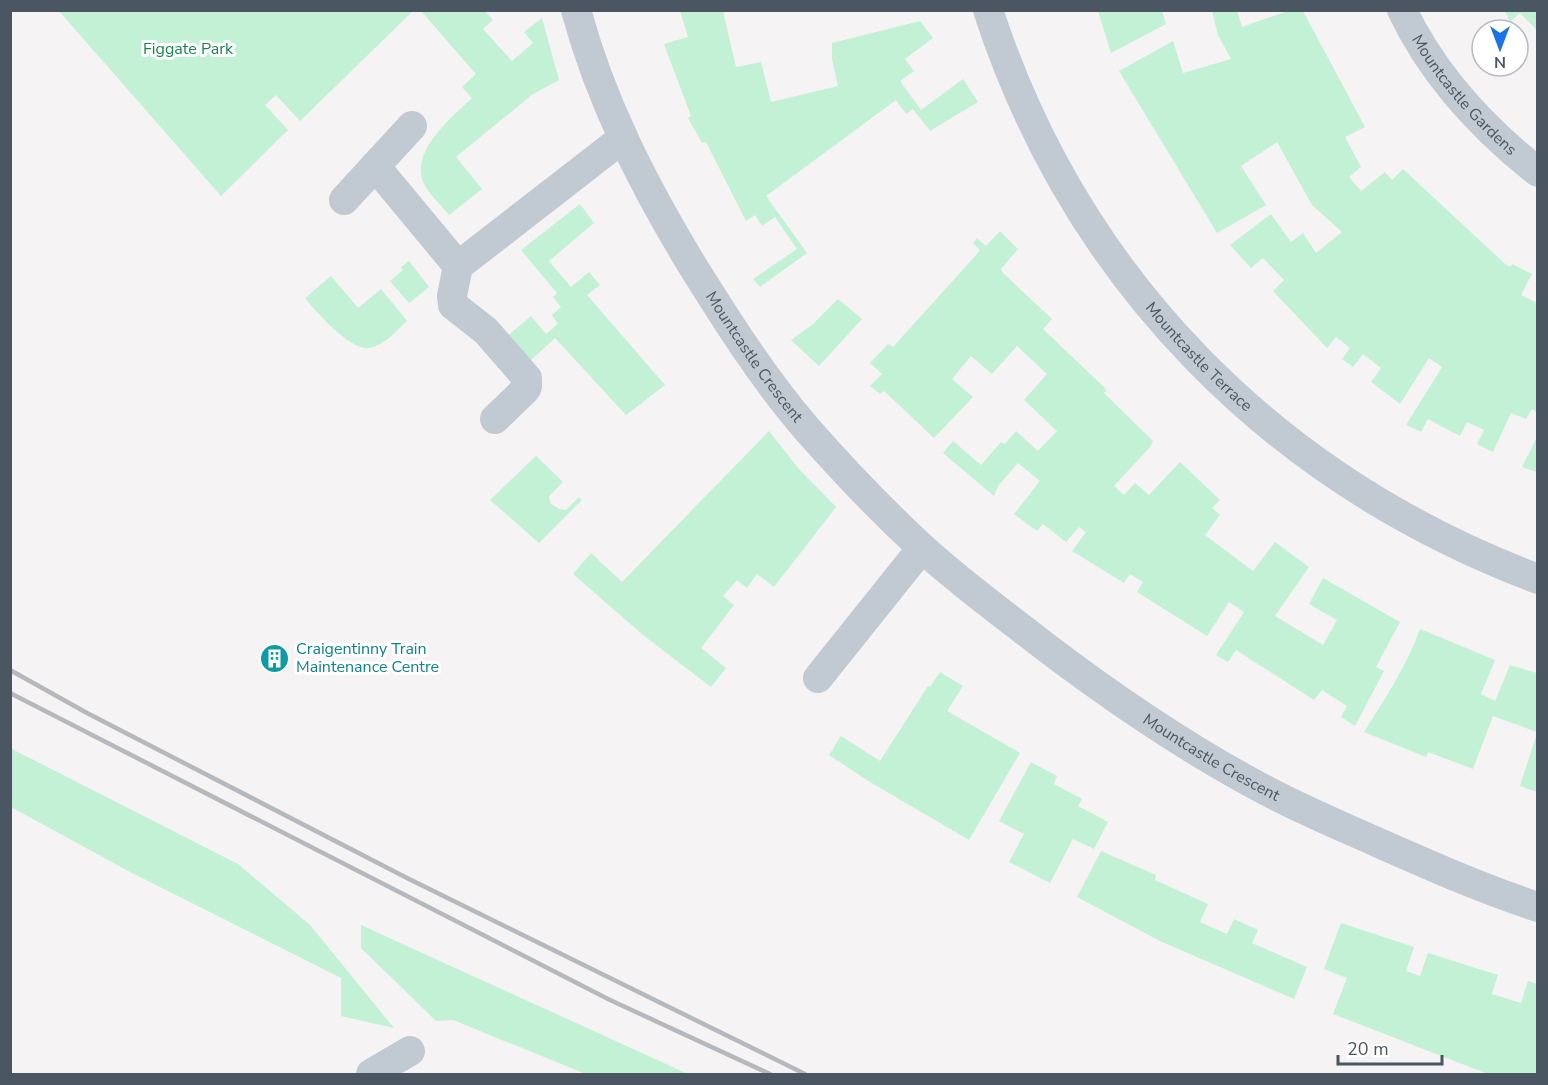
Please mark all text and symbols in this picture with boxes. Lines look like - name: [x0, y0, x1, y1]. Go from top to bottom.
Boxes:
- north arrow: [1470, 18, 1530, 78]
- street label: Mountcastle Gardens: [1406, 30, 1521, 161]
- park label: Figgate Park: [143, 38, 234, 60]
- text: N: [1494, 51, 1506, 73]
- street label: Mountcastle Crescent: [700, 287, 808, 427]
- street label: Mountcastle Terrace: [1140, 298, 1257, 417]
- place label: Craigentinny Train Maintenance Centre: [296, 638, 439, 678]
- building icon: Craigentinny Train Maintenance Centre: [259, 642, 291, 674]
- street label: Mountcastle Crescent: [1138, 709, 1284, 807]
- scale bar: [1338, 1028, 1442, 1066]
- text: 20 m: [1347, 1037, 1389, 1061]

